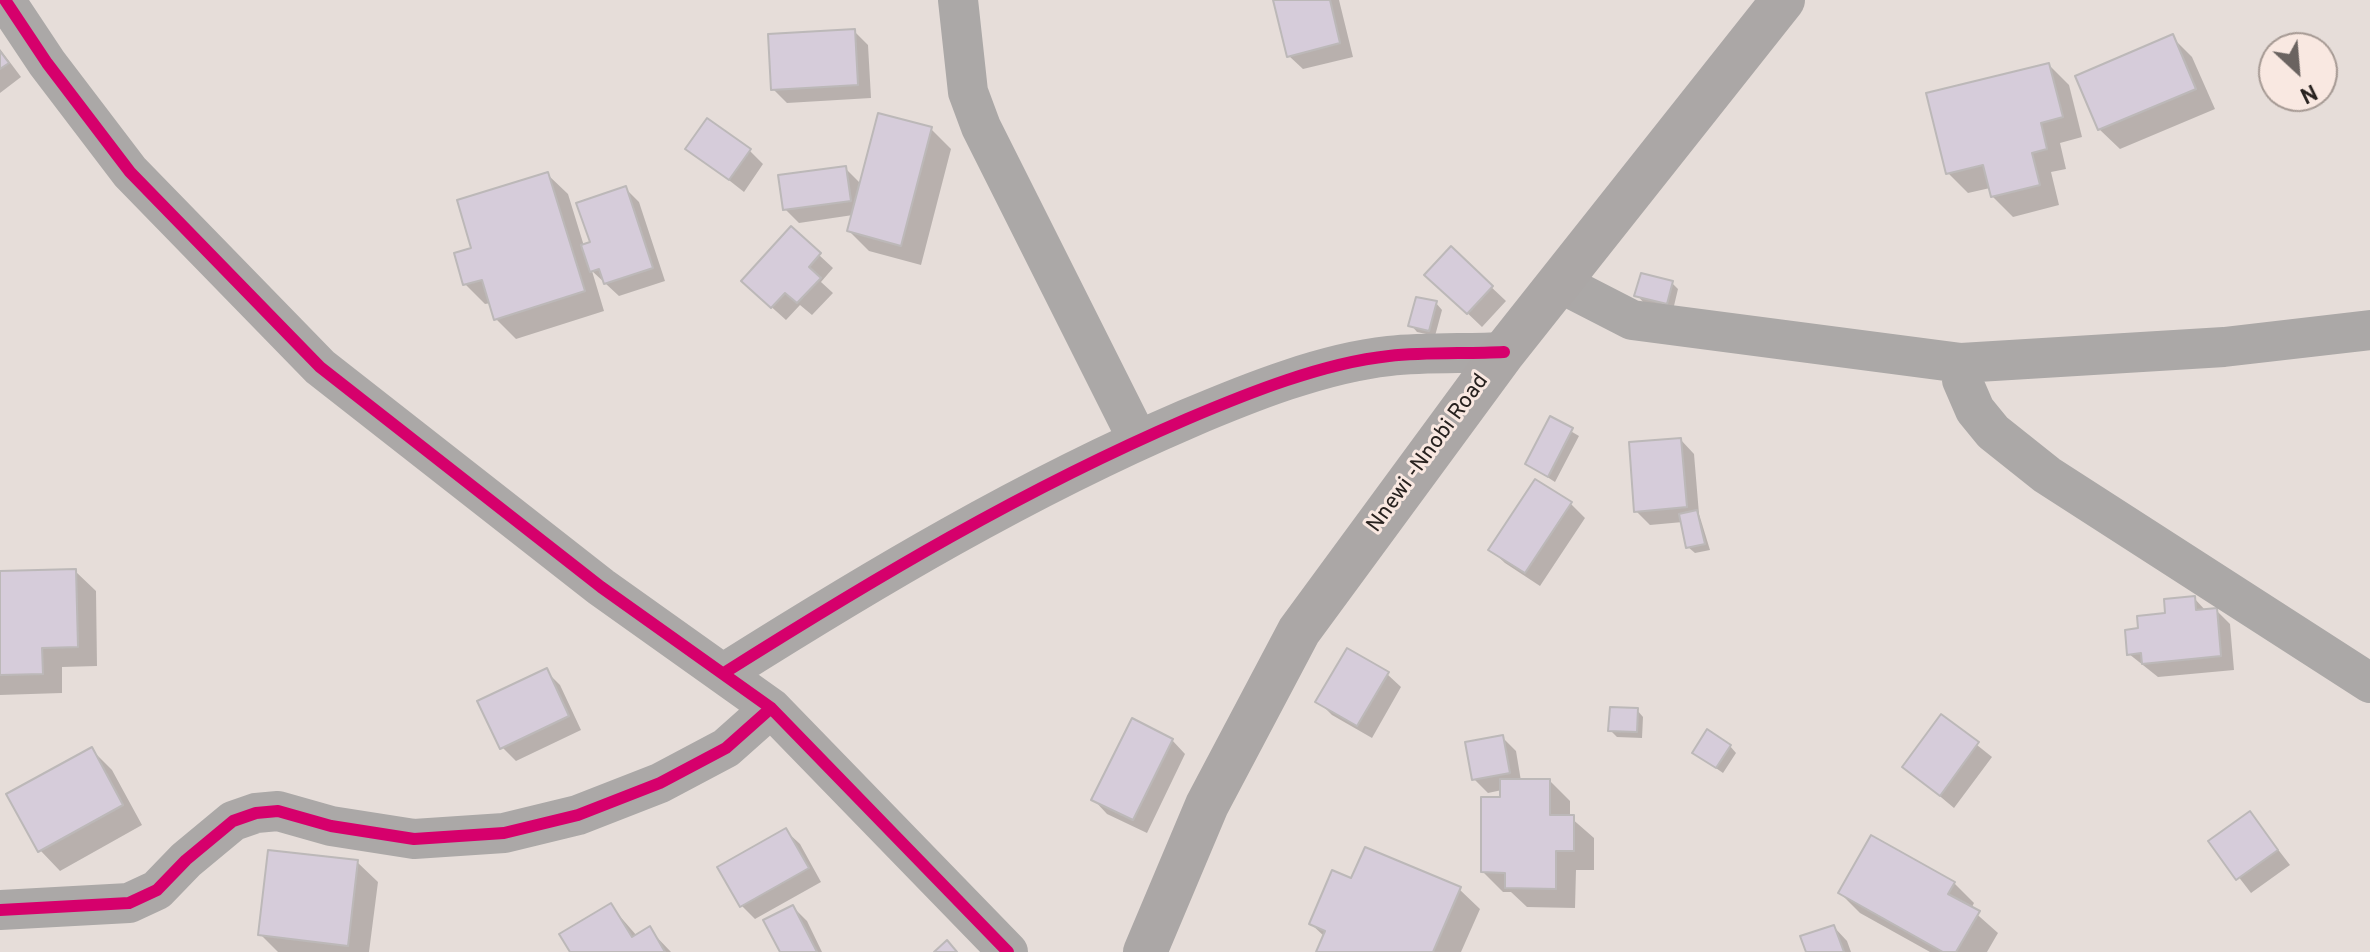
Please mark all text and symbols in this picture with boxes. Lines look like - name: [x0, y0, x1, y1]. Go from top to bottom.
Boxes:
- north arrow: [2258, 32, 2338, 112]
- text: N: [2295, 77, 2321, 108]
- street label: Nnewi -Nnobi Road: [1363, 370, 1495, 538]

